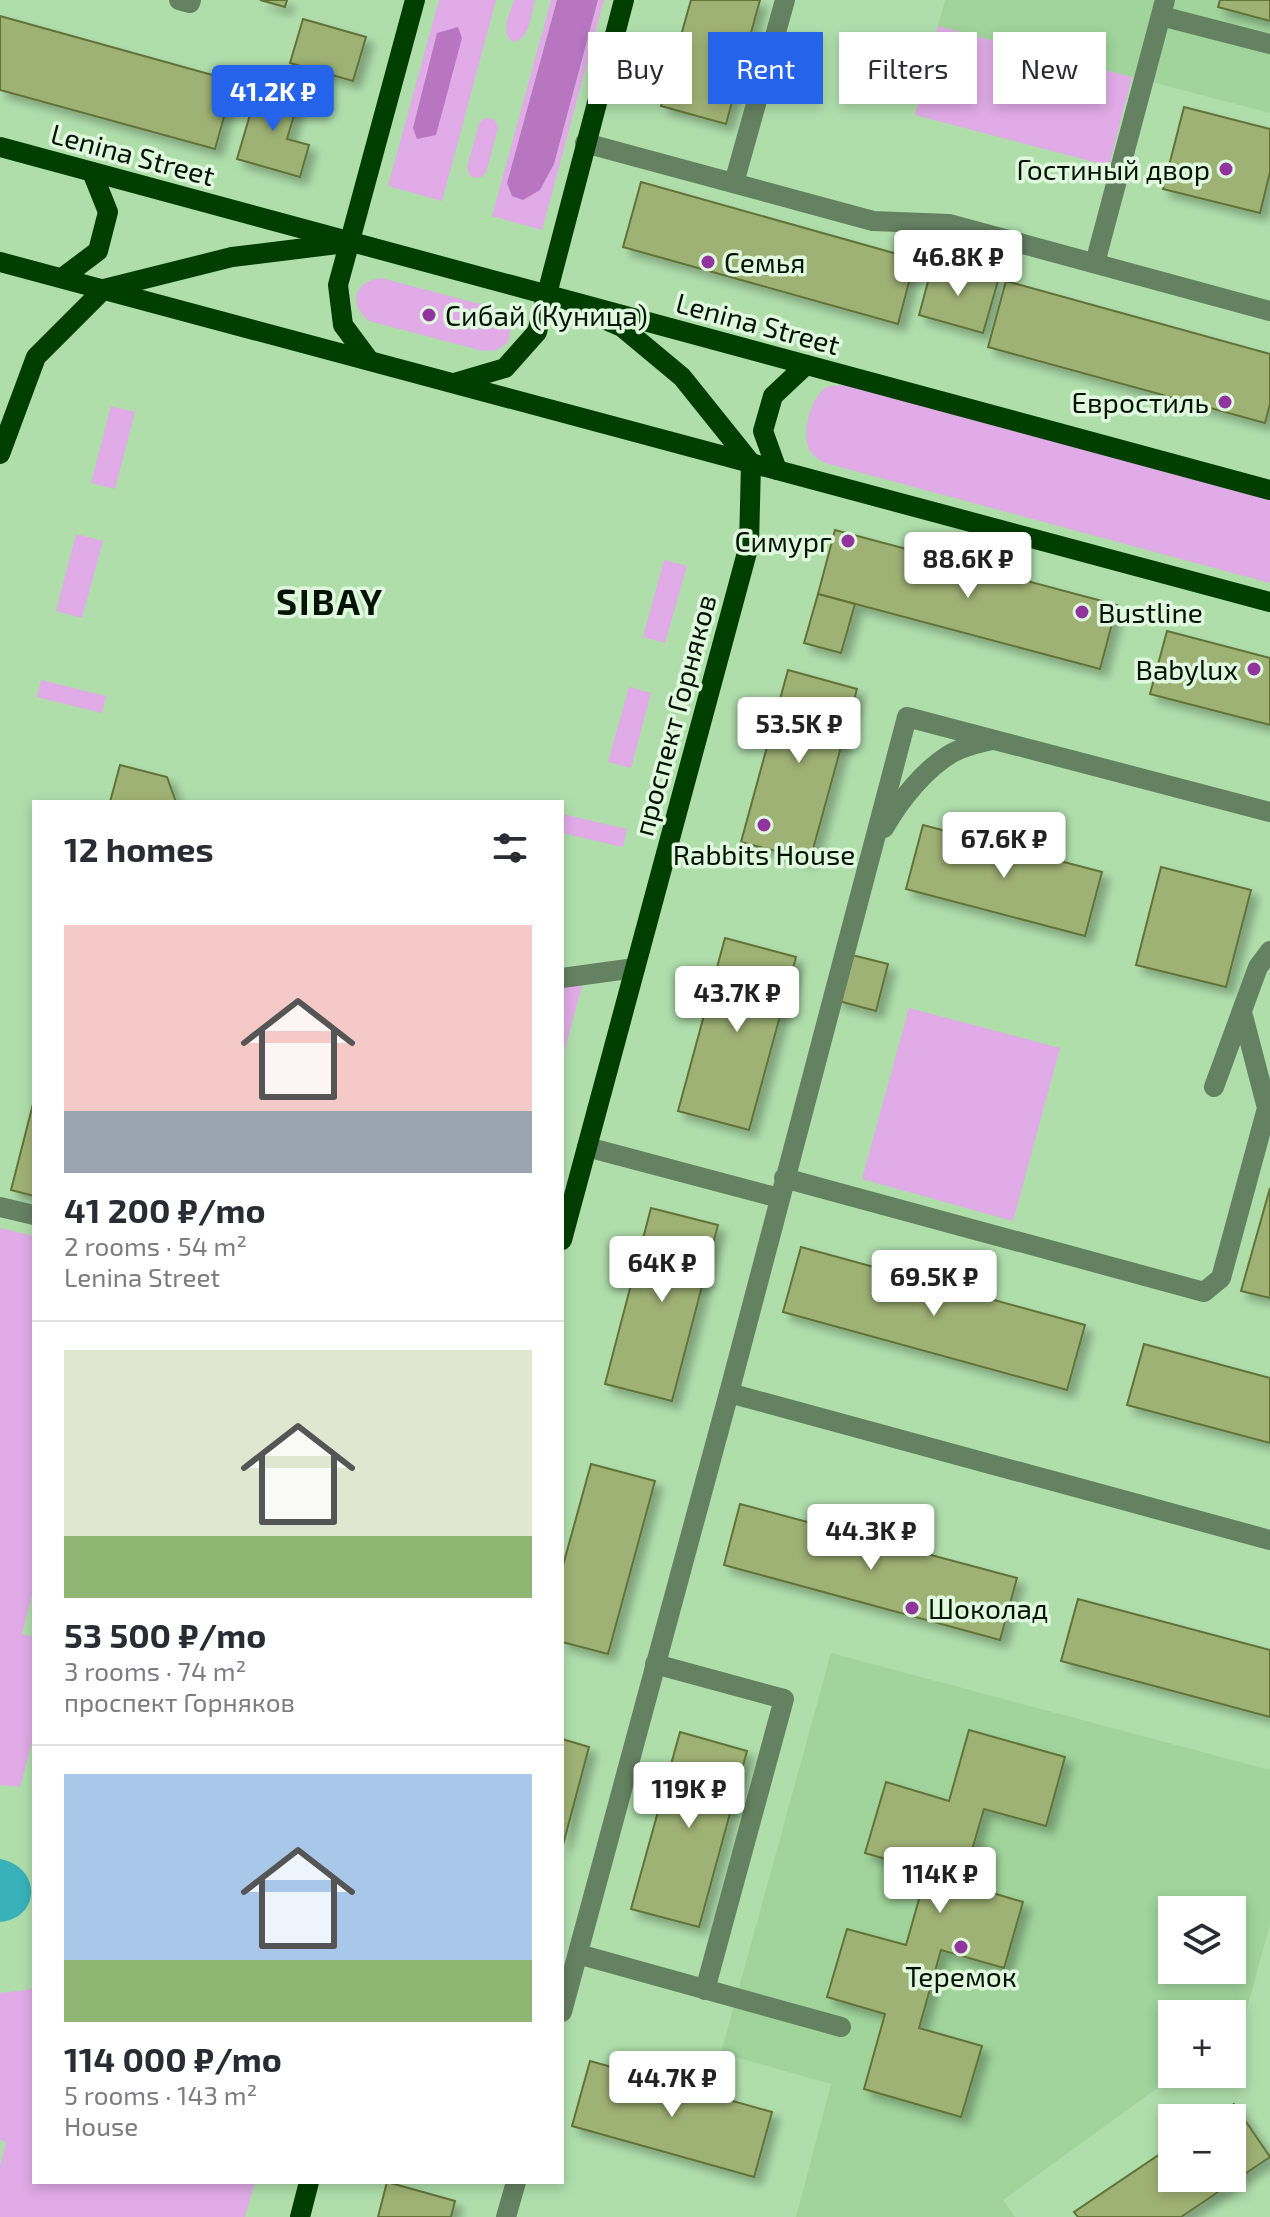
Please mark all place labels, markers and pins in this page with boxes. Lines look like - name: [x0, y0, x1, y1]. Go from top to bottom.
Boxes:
- pin: 41.2K ₽: [199, 65, 347, 133]
- place label: Гостиный двор: [1017, 152, 1210, 186]
- marker: Гостиный двор: [1217, 160, 1235, 178]
- pin: 46.8K ₽: [884, 230, 1032, 298]
- place label: Семья: [724, 245, 805, 279]
- marker: Семья: [699, 253, 717, 271]
- place label: Сибай (Куница): [445, 298, 648, 332]
- marker: Сибай (Куница): [420, 306, 438, 324]
- place label: Евростиль: [1071, 385, 1209, 419]
- marker: Евростиль: [1216, 393, 1234, 411]
- place label: Симург: [735, 524, 832, 558]
- marker: Симург: [839, 532, 857, 550]
- pin: 88.6K ₽: [894, 532, 1042, 600]
- place label: Bustline: [1098, 595, 1203, 629]
- marker: Bustline: [1073, 603, 1091, 621]
- place label: Babylux: [1136, 652, 1238, 686]
- marker: Babylux: [1245, 660, 1263, 678]
- pin: 53.5K ₽: [725, 697, 873, 765]
- pin: 67.6K ₽: [930, 812, 1078, 880]
- marker: Rabbits House: [755, 816, 773, 834]
- place label: Rabbits House: [673, 837, 855, 871]
- pin: 43.7K ₽: [663, 966, 811, 1034]
- pin: 64K ₽: [606, 1236, 718, 1304]
- pin: 69.5K ₽: [860, 1250, 1008, 1318]
- pin: 44.3K ₽: [797, 1504, 945, 1572]
- place label: Шоколад: [928, 1591, 1048, 1625]
- marker: Шоколад: [903, 1599, 921, 1617]
- pin: 119K ₽: [624, 1762, 754, 1830]
- pin: 114K ₽: [875, 1847, 1005, 1915]
- marker: Теремок: [952, 1938, 970, 1956]
- place label: Теремок: [905, 1959, 1017, 1993]
- pin: 44.7K ₽: [598, 2051, 746, 2119]

